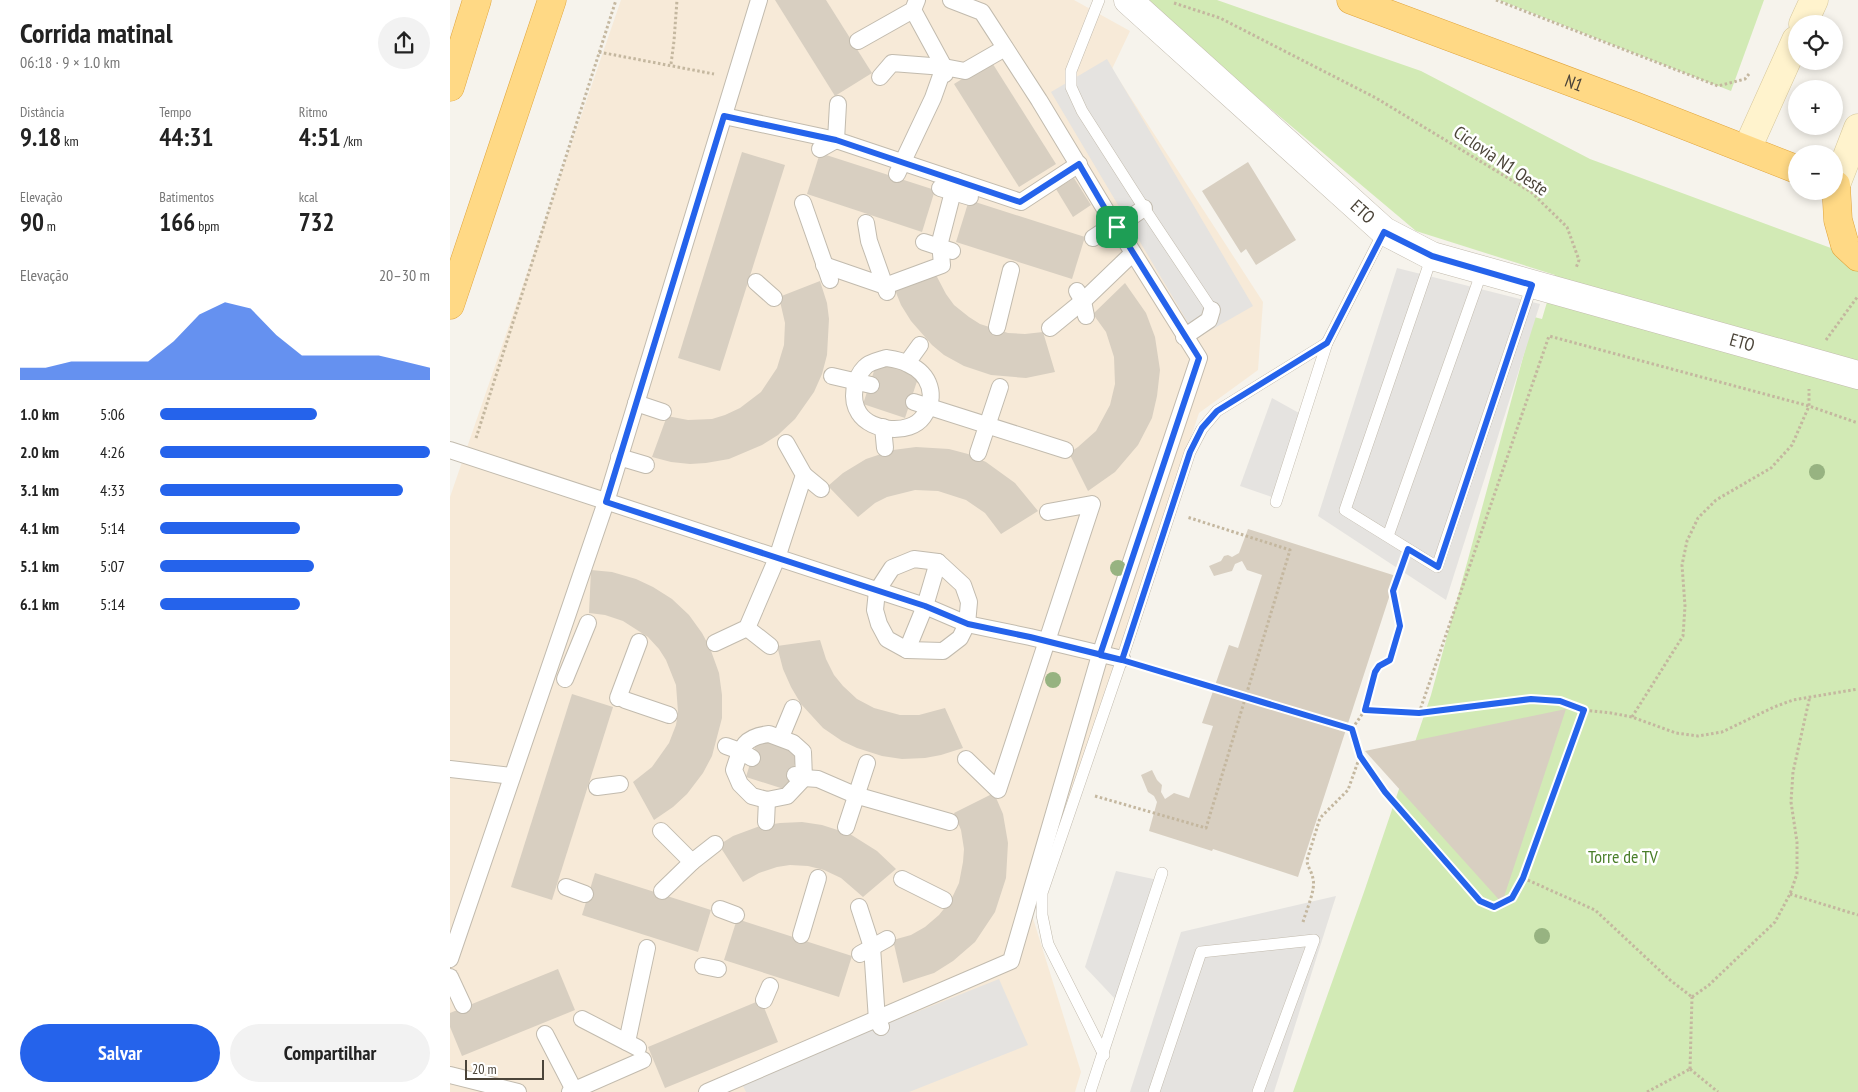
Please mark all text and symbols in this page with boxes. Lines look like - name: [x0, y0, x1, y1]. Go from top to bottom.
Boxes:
- text: Corrida matinal: [20, 14, 172, 51]
- map controls: [1788, 15, 1843, 200]
- button: locate: [1788, 15, 1843, 70]
- button: share: [378, 17, 430, 69]
- text: 06:18 · 9 × 1.0 km: [20, 52, 120, 72]
- street label: N1: [1562, 69, 1587, 97]
- button: +: [1788, 80, 1843, 135]
- text: Distância: [20, 103, 64, 121]
- text: Tempo: [159, 103, 191, 121]
- text: Ritmo: [299, 103, 327, 121]
- street label: Ciclovia N1 Oeste: [1449, 120, 1553, 201]
- text: 9.18: [20, 121, 61, 153]
- text: 44:31: [159, 121, 213, 153]
- text: 4:51: [299, 121, 341, 153]
- text: km: [61, 132, 79, 150]
- text: /km: [341, 132, 362, 150]
- button: −: [1788, 145, 1843, 200]
- text: Elevação: [20, 188, 62, 206]
- text: Batimentos: [159, 188, 214, 206]
- text: kcal: [299, 188, 318, 206]
- street label: ETO: [1346, 194, 1380, 228]
- text: 90: [20, 206, 44, 238]
- text: 166: [159, 206, 195, 238]
- text: 732: [299, 206, 335, 238]
- pin: [1096, 206, 1138, 248]
- icon: arrive: [1103, 213, 1131, 241]
- text: m: [44, 217, 56, 235]
- text: bpm: [195, 217, 219, 235]
- text: Elevação: [20, 265, 69, 285]
- text: 20–30 m: [379, 265, 430, 285]
- street label: ETO: [1727, 328, 1758, 357]
- text: 1.0 km: [20, 404, 59, 424]
- text: 5:06: [100, 404, 125, 424]
- text: 2.0 km: [20, 442, 59, 462]
- text: 4:26: [100, 442, 125, 462]
- text: 3.1 km: [20, 480, 59, 500]
- text: 4:33: [100, 480, 125, 500]
- text: 4.1 km: [20, 518, 59, 538]
- text: 5:14: [100, 518, 125, 538]
- text: 5.1 km: [20, 556, 59, 576]
- text: 5:07: [100, 556, 125, 576]
- text: 6.1 km: [20, 594, 59, 614]
- text: 5:14: [100, 594, 125, 614]
- park label: Torre de TV: [1588, 845, 1659, 868]
- button: Salvar: [20, 1024, 220, 1082]
- button: Compartilhar: [230, 1024, 430, 1082]
- scale bar: [465, 1057, 544, 1080]
- text: 20 m: [472, 1060, 497, 1078]

